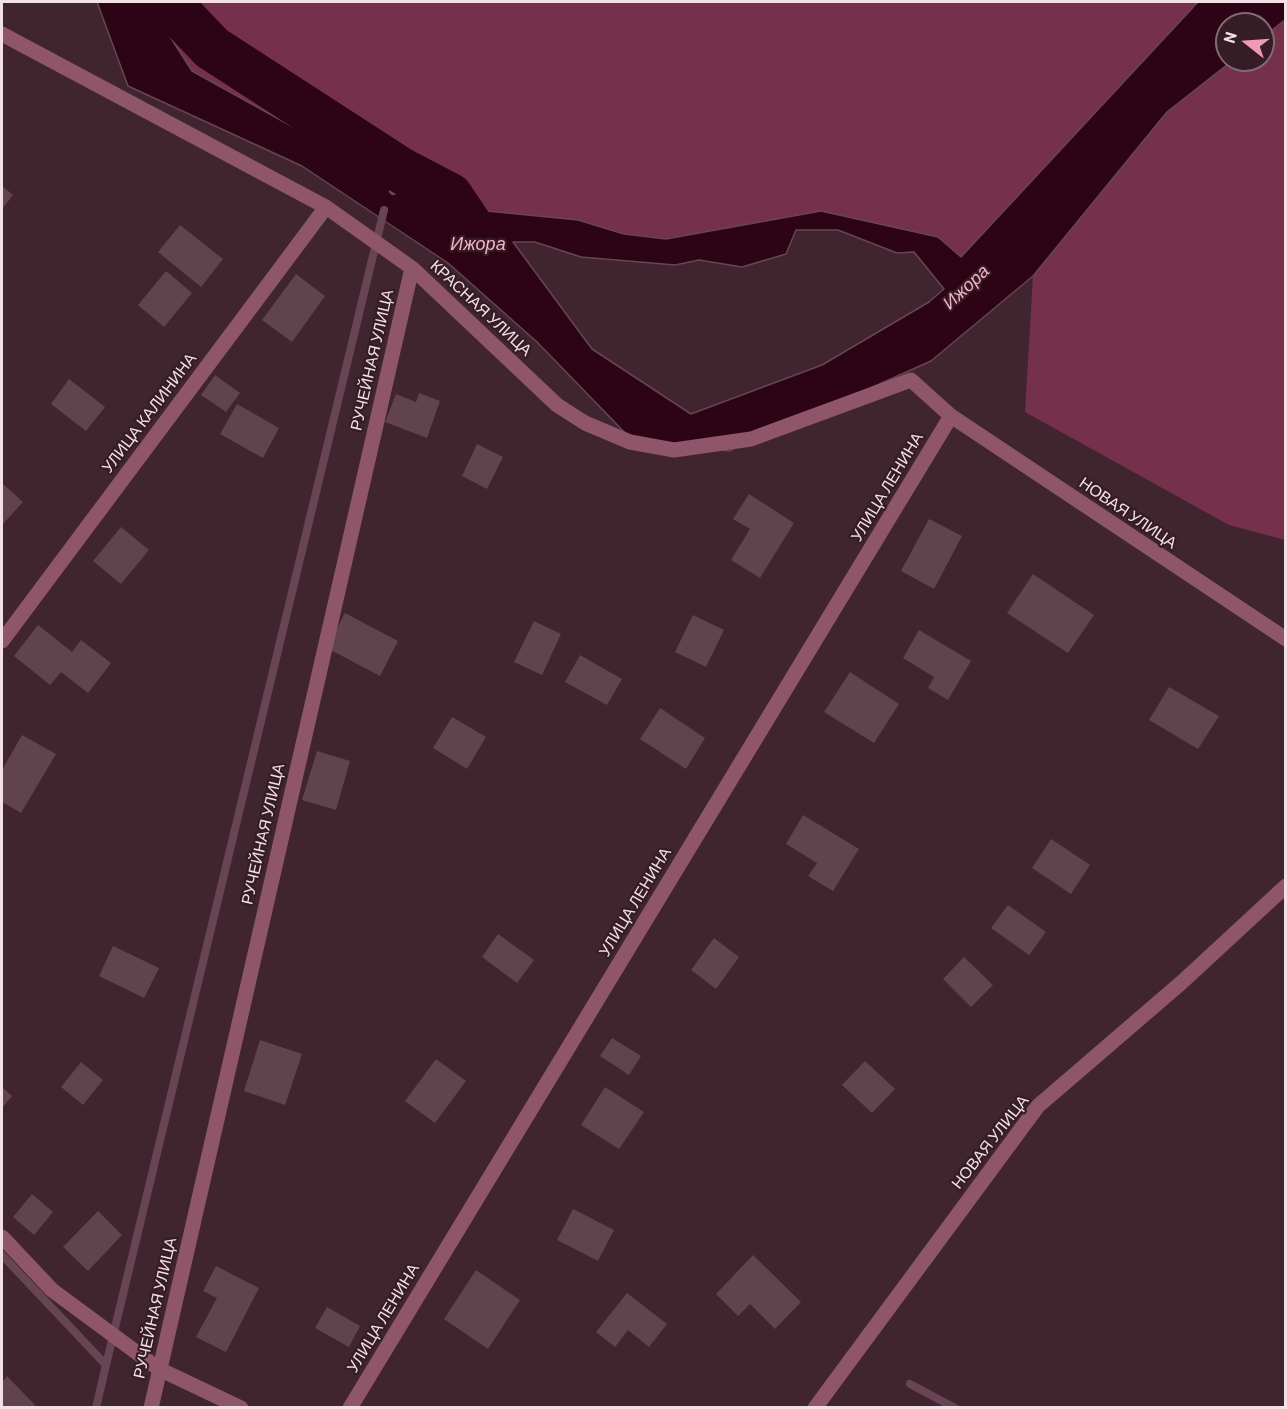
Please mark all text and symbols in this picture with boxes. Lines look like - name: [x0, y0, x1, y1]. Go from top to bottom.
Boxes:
- north arrow: [1215, 12, 1275, 72]
- text: N: [1219, 29, 1240, 45]
- water label: Ижора: [450, 233, 506, 255]
- street label: КРАСНАЯ УЛИЦА: [426, 256, 536, 360]
- water label: Ижора: [938, 260, 994, 314]
- street label: РУЧЕЙНАЯ УЛИЦА: [346, 287, 398, 433]
- street label: УЛИЦА КАЛИНИНА: [98, 349, 200, 477]
- street label: УЛИЦА ЛЕНИНА: [847, 429, 927, 545]
- street label: НОВАЯ УЛИЦА: [1075, 473, 1181, 553]
- street label: РУЧЕЙНАЯ УЛИЦА: [237, 761, 289, 907]
- street label: УЛИЦА ЛЕНИНА: [595, 844, 675, 960]
- street label: НОВАЯ УЛИЦА: [947, 1091, 1033, 1193]
- street label: РУЧЕЙНАЯ УЛИЦА: [129, 1235, 181, 1381]
- street label: УЛИЦА ЛЕНИНА: [343, 1260, 423, 1376]

